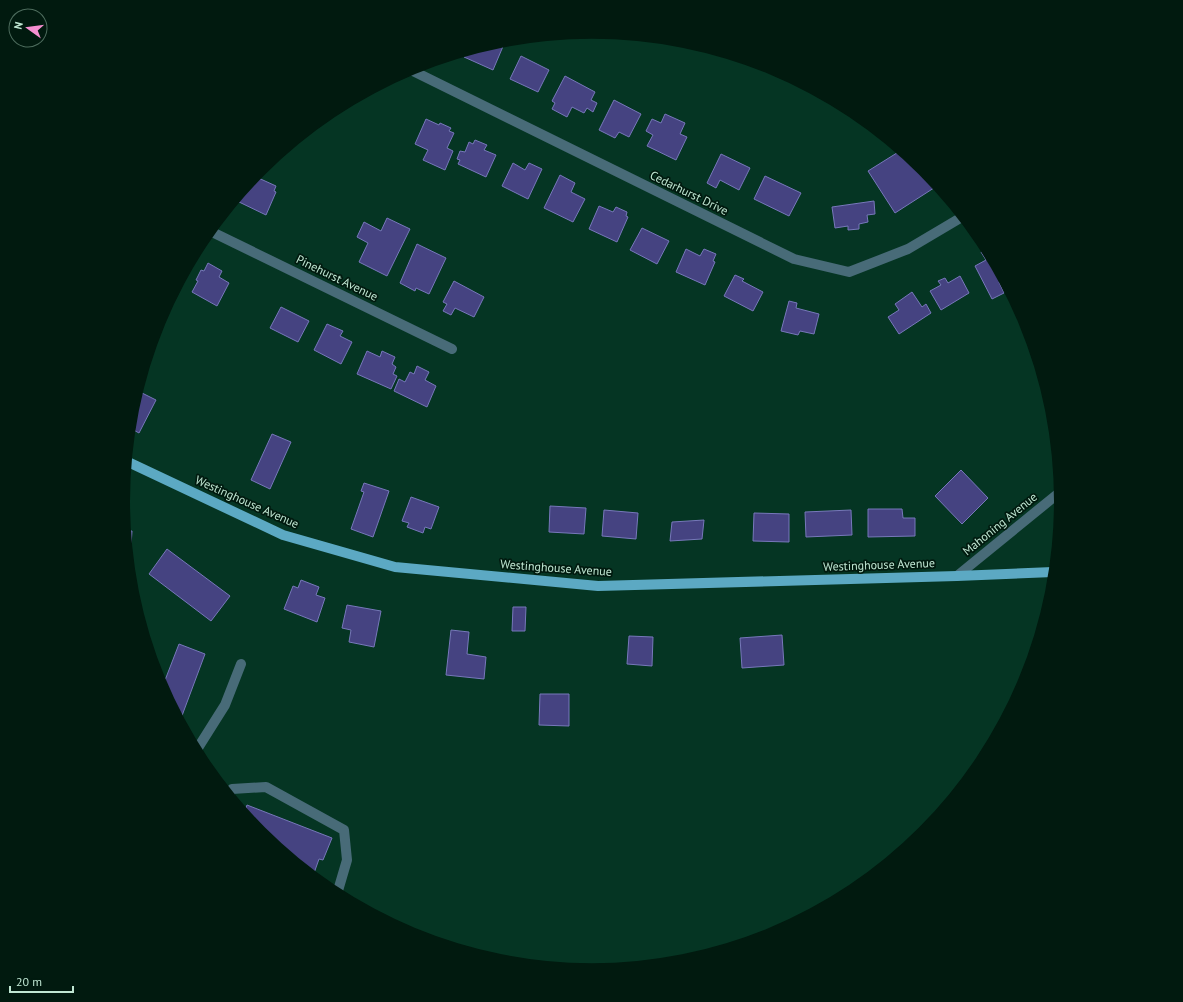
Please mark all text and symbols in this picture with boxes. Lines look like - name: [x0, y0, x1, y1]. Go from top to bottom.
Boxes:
- north arrow: [8, 8, 48, 48]
- text: N: [11, 20, 26, 31]
- street label: Cedarhurst Drive: [648, 167, 731, 218]
- street label: Pinehurst Avenue: [294, 251, 381, 304]
- street label: Westinghouse Avenue: [193, 472, 301, 531]
- street label: Mahoning Avenue: [959, 489, 1040, 558]
- street label: Westinghouse Avenue: [823, 555, 935, 574]
- street label: Westinghouse Avenue: [500, 556, 612, 579]
- scale bar: [10, 968, 73, 994]
- text: 20 m: [16, 974, 42, 989]

